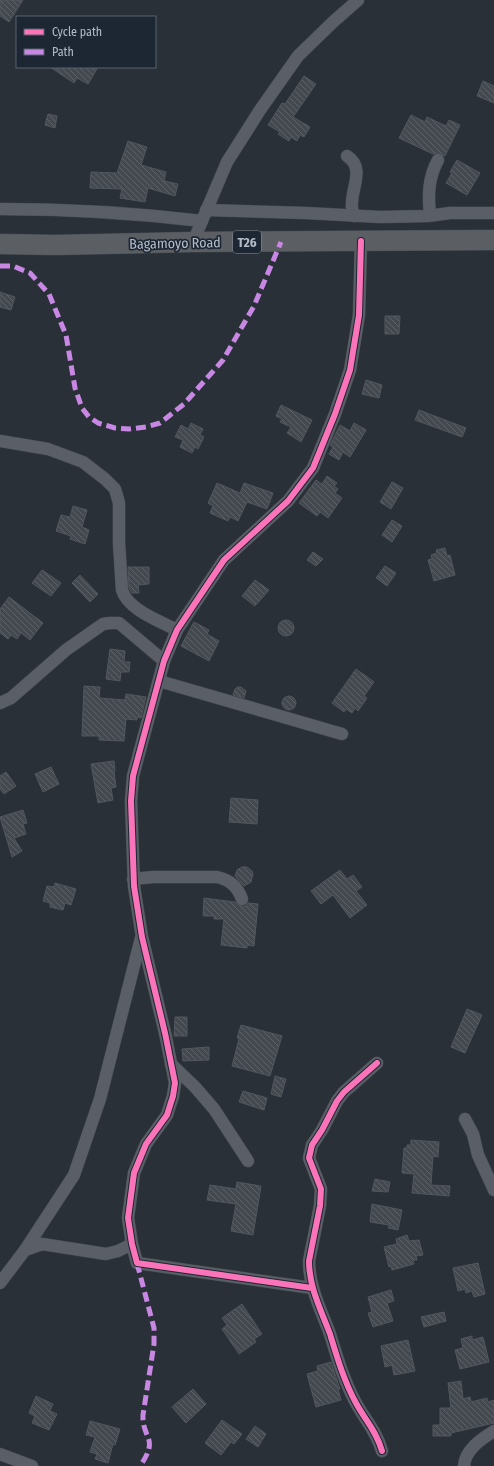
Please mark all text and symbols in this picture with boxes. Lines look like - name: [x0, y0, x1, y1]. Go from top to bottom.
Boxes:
- legend: [16, 16, 156, 68]
- text: Cycle path: [52, 25, 102, 39]
- text: Path: [52, 45, 74, 59]
- road number: T26: [233, 231, 261, 253]
- street label: Bagamoyo Road: [129, 234, 221, 253]

